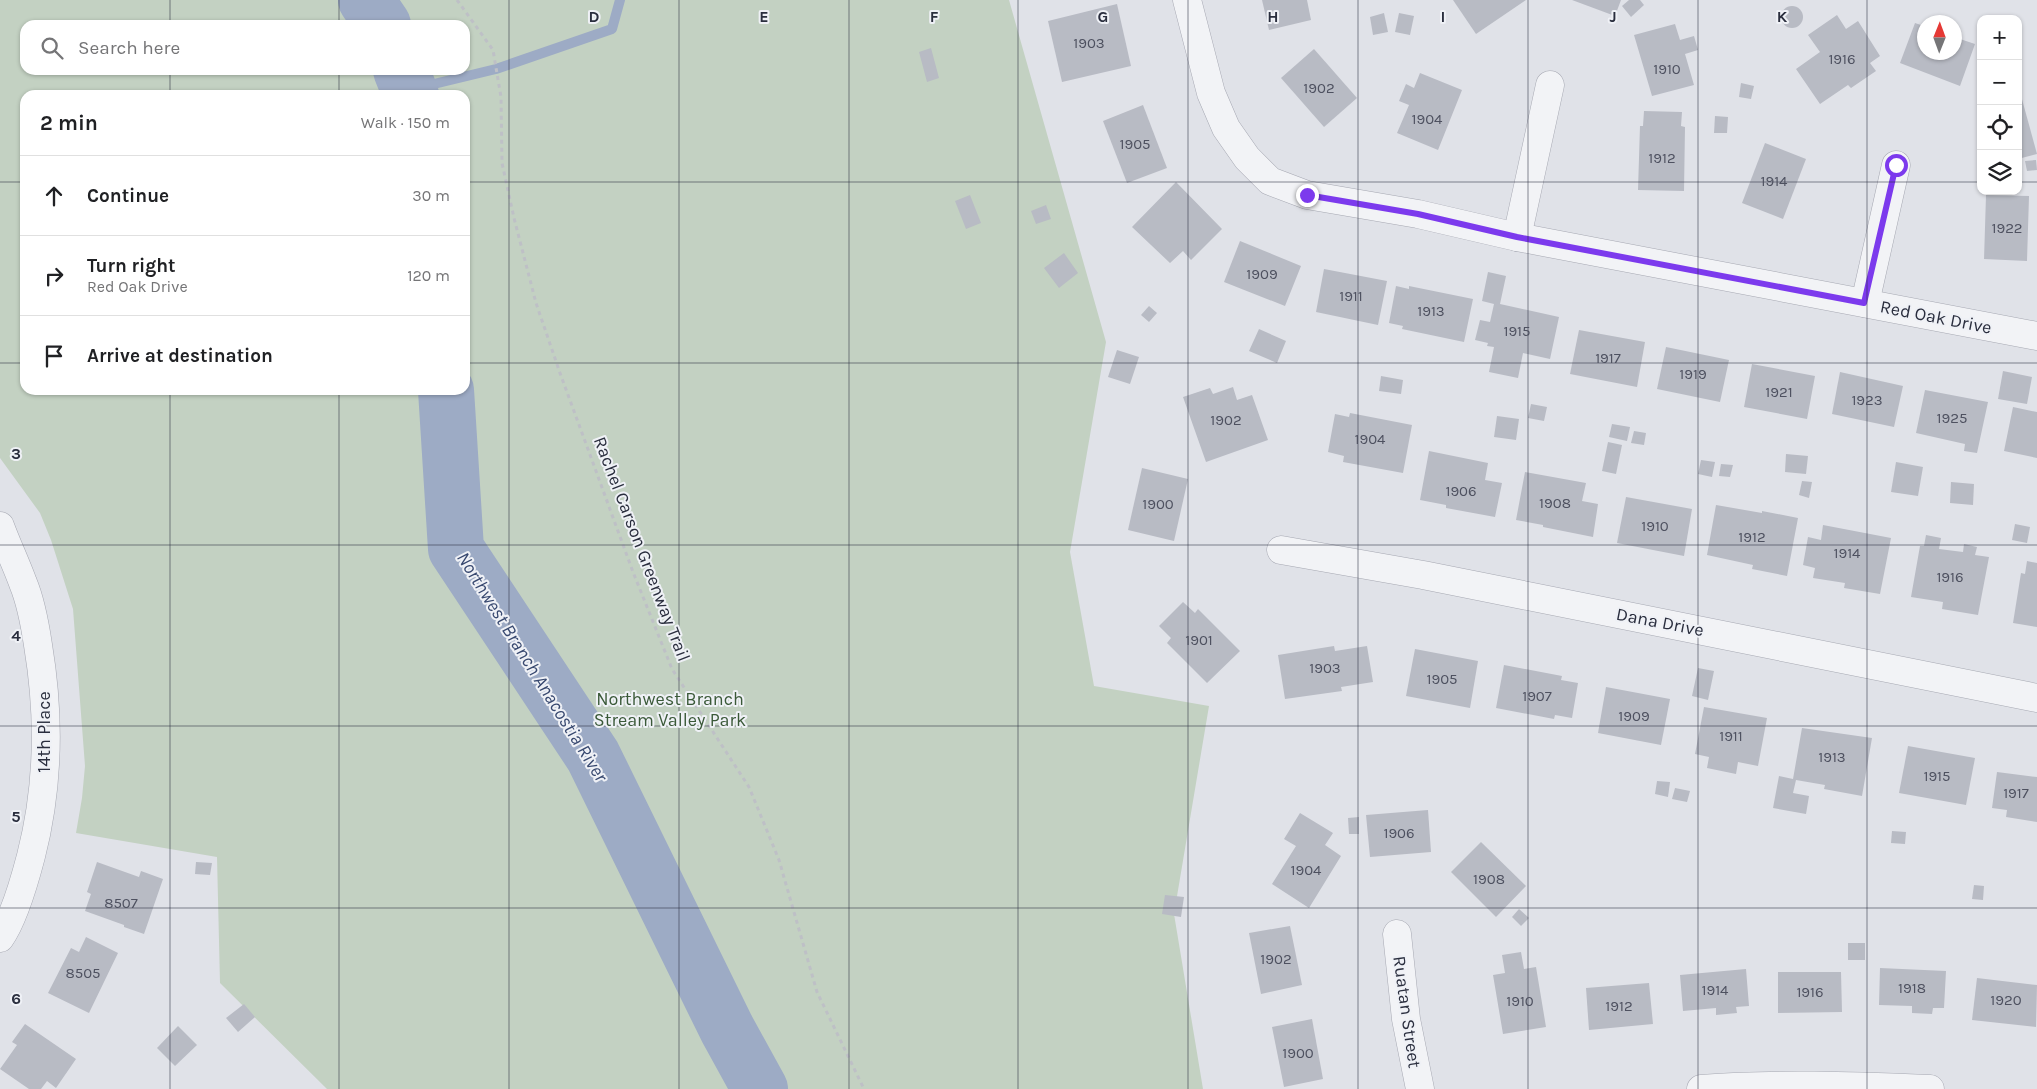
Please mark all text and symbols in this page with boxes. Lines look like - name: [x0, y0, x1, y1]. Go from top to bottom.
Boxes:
- text: D: [589, 7, 600, 26]
- text: E: [759, 7, 769, 26]
- text: F: [930, 7, 939, 26]
- text: G: [1098, 7, 1108, 26]
- text: H: [1267, 7, 1279, 26]
- text: I: [1441, 7, 1445, 26]
- text: J: [1609, 7, 1617, 26]
- text: K: [1777, 7, 1788, 26]
- north arrow: [1917, 15, 1962, 60]
- map controls: [1977, 15, 2022, 195]
- button: +: [1977, 15, 2022, 60]
- search box: [20, 20, 470, 75]
- icon: search: [38, 34, 66, 62]
- house number: 1903: [1073, 34, 1105, 52]
- text: Search here: [78, 37, 180, 59]
- house number: 1916: [1828, 50, 1856, 68]
- house number: 1910: [1653, 60, 1681, 78]
- button: −: [1977, 60, 2022, 105]
- house number: 1902: [1303, 79, 1335, 97]
- button: locate: [1977, 105, 2022, 150]
- house number: 1904: [1412, 110, 1443, 128]
- text: 2 min: [40, 111, 98, 135]
- text: Walk · 150 m: [361, 113, 450, 132]
- house number: 1905: [1119, 135, 1151, 153]
- house number: 1912: [1648, 149, 1676, 167]
- button: layers: [1977, 150, 2022, 195]
- route start: [1885, 154, 1908, 177]
- house number: 1914: [1761, 172, 1788, 190]
- icon: ahead: [40, 182, 68, 210]
- route end: [1296, 184, 1319, 207]
- text: Continue: [87, 185, 169, 207]
- text: 30 m: [412, 186, 450, 205]
- house number: 1922: [1991, 219, 2023, 237]
- text: Turn right: [87, 255, 176, 277]
- icon: right: [40, 262, 68, 290]
- house number: 1909: [1246, 265, 1278, 283]
- text: 120 m: [407, 266, 450, 285]
- text: Red Oak Drive: [87, 277, 188, 296]
- house number: 1911: [1339, 287, 1363, 305]
- street label: Red Oak Drive: [1878, 295, 1994, 339]
- house number: 1913: [1417, 302, 1445, 320]
- house number: 1915: [1503, 322, 1531, 340]
- icon: arrive: [40, 342, 68, 370]
- text: Arrive at destination: [87, 345, 273, 367]
- house number: 1917: [1595, 349, 1621, 367]
- house number: 1919: [1679, 365, 1707, 383]
- house number: 1921: [1765, 383, 1793, 401]
- house number: 1923: [1851, 391, 1883, 409]
- house number: 1925: [1937, 409, 1967, 427]
- house number: 1902: [1210, 411, 1242, 429]
- house number: 1904: [1355, 430, 1386, 448]
- street label: Rachel Carson Greenway Trail: [589, 433, 695, 665]
- text: 3: [11, 444, 21, 463]
- house number: 1906: [1445, 482, 1477, 500]
- house number: 1908: [1539, 494, 1571, 512]
- house number: 1900: [1142, 495, 1174, 513]
- house number: 1910: [1641, 517, 1669, 535]
- house number: 1912: [1738, 528, 1766, 546]
- house number: 1914: [1834, 544, 1861, 562]
- water label: Northwest Branch Anacostia River: [452, 548, 613, 787]
- house number: 1916: [1936, 568, 1964, 586]
- street label: Dana Drive: [1614, 603, 1706, 641]
- text: 4: [11, 626, 21, 645]
- house number: 1901: [1185, 631, 1213, 649]
- house number: 1903: [1309, 659, 1341, 677]
- house number: 1905: [1426, 670, 1458, 688]
- house number: 1907: [1522, 687, 1552, 705]
- park label: Northwest Branch Stream Valley Park: [594, 688, 746, 731]
- street label: 14th Place: [33, 691, 55, 773]
- house number: 1909: [1618, 707, 1650, 725]
- house number: 1911: [1719, 727, 1743, 745]
- house number: 1913: [1818, 748, 1846, 766]
- house number: 1915: [1923, 767, 1951, 785]
- house number: 1917: [2003, 784, 2029, 802]
- text: 5: [11, 807, 21, 826]
- house number: 1906: [1383, 824, 1415, 842]
- house number: 1904: [1291, 861, 1322, 879]
- house number: 1908: [1473, 870, 1505, 888]
- house number: 8507: [104, 894, 138, 912]
- house number: 1902: [1260, 950, 1292, 968]
- street label: Ruatan Street: [1388, 954, 1426, 1070]
- house number: 8505: [65, 964, 101, 982]
- house number: 1918: [1898, 979, 1926, 997]
- house number: 1914: [1702, 981, 1729, 999]
- house number: 1916: [1796, 983, 1824, 1001]
- text: 6: [11, 989, 21, 1008]
- house number: 1920: [1990, 991, 2022, 1009]
- house number: 1910: [1506, 992, 1534, 1010]
- house number: 1912: [1605, 997, 1633, 1015]
- house number: 1900: [1282, 1044, 1314, 1062]

